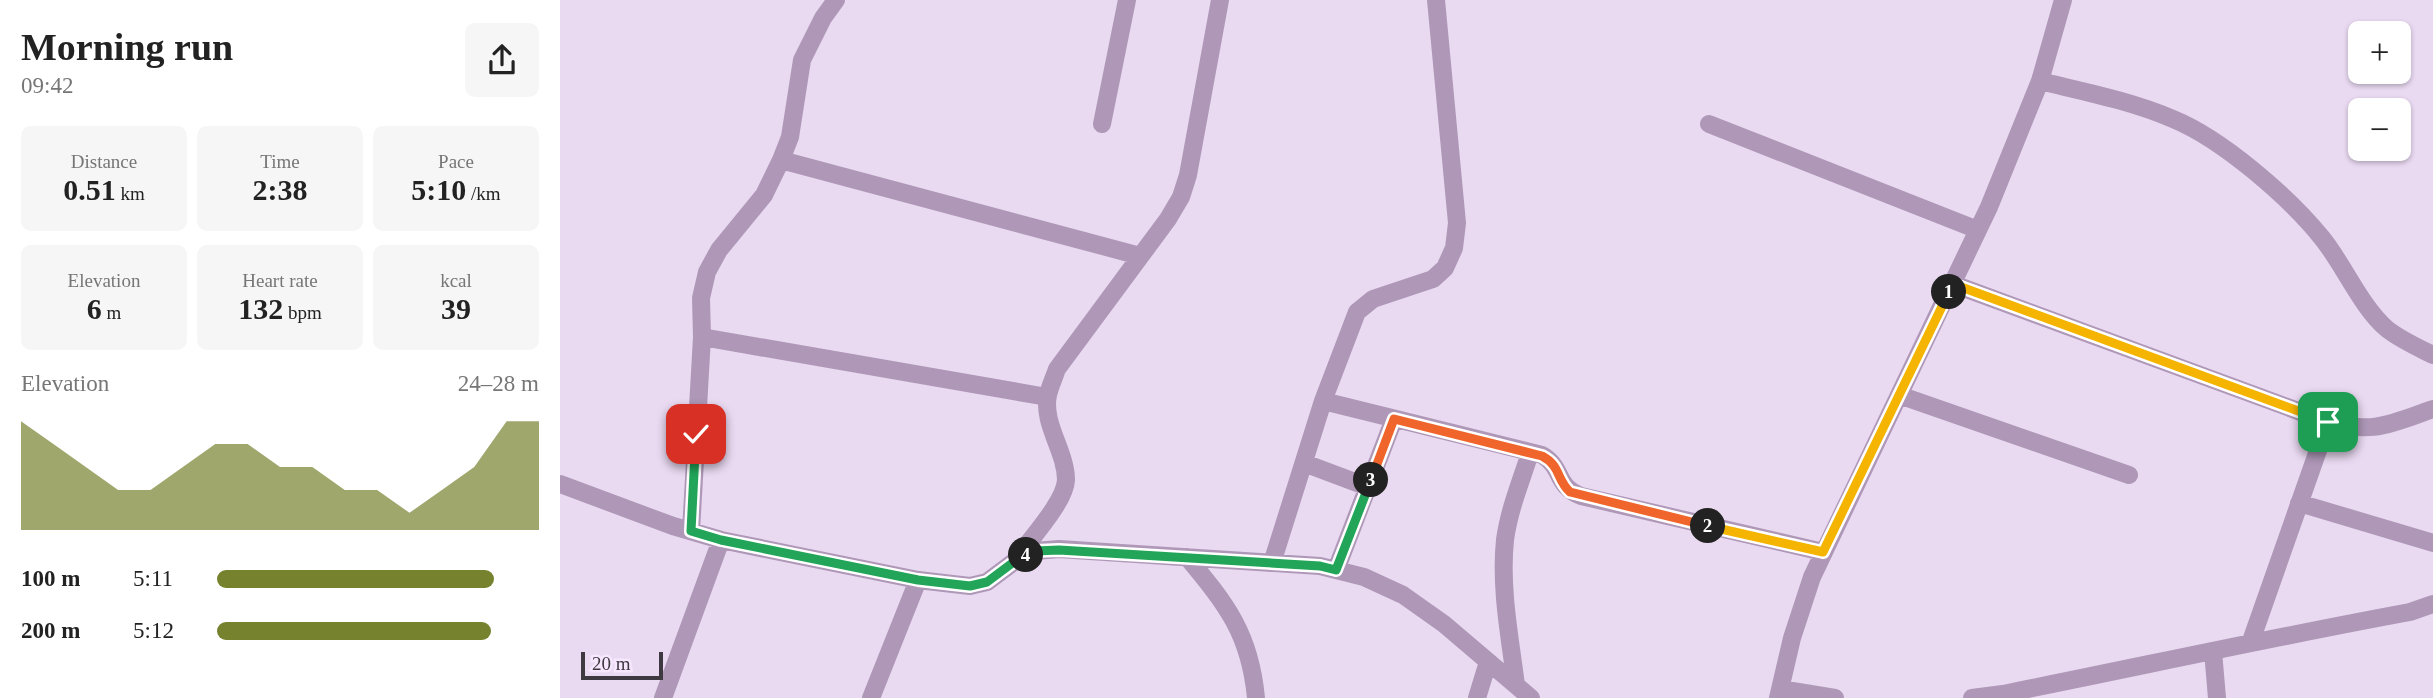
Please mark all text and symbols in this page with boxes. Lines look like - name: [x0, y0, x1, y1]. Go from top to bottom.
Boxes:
- map controls: [2348, 21, 2411, 161]
- button: +: [2348, 21, 2411, 84]
- button: share: [465, 23, 539, 97]
- text: Morning run: [21, 26, 233, 68]
- text: 09:42: [21, 73, 73, 98]
- button: −: [2348, 98, 2411, 161]
- text: Distance: [71, 151, 137, 172]
- text: Time: [260, 151, 300, 172]
- text: Pace: [438, 151, 474, 172]
- text: 0.51: [63, 173, 116, 206]
- text: 2:38: [253, 173, 308, 206]
- text: 5:10: [411, 173, 466, 206]
- text: km: [116, 183, 145, 204]
- text: /km: [466, 183, 501, 204]
- text: Elevation: [68, 270, 140, 291]
- text: Heart rate: [242, 270, 318, 291]
- text: kcal: [440, 270, 472, 291]
- pin: 1: [1932, 274, 1966, 310]
- text: 1: [1944, 281, 1953, 302]
- text: 6: [87, 292, 102, 325]
- text: 132: [238, 292, 283, 325]
- text: 39: [441, 292, 471, 325]
- text: m: [102, 302, 121, 323]
- text: bpm: [283, 302, 322, 323]
- text: Elevation: [21, 371, 109, 396]
- text: 24–28 m: [458, 371, 539, 396]
- pin: [2298, 392, 2358, 452]
- icon: arrive: [2309, 403, 2347, 441]
- pin: [666, 404, 726, 464]
- icon: check: [677, 415, 715, 453]
- pin: 3: [1354, 462, 1388, 498]
- text: 3: [1366, 469, 1375, 490]
- pin: 2: [1690, 508, 1726, 544]
- text: 2: [1703, 515, 1712, 536]
- pin: 4: [1008, 538, 1044, 572]
- text: 4: [1021, 544, 1030, 565]
- text: 100 m: [21, 566, 80, 591]
- text: 5:11: [133, 566, 173, 591]
- text: 200 m: [21, 618, 80, 643]
- text: 5:12: [133, 618, 174, 643]
- scale bar: [581, 649, 663, 681]
- text: 20 m: [592, 653, 631, 674]

